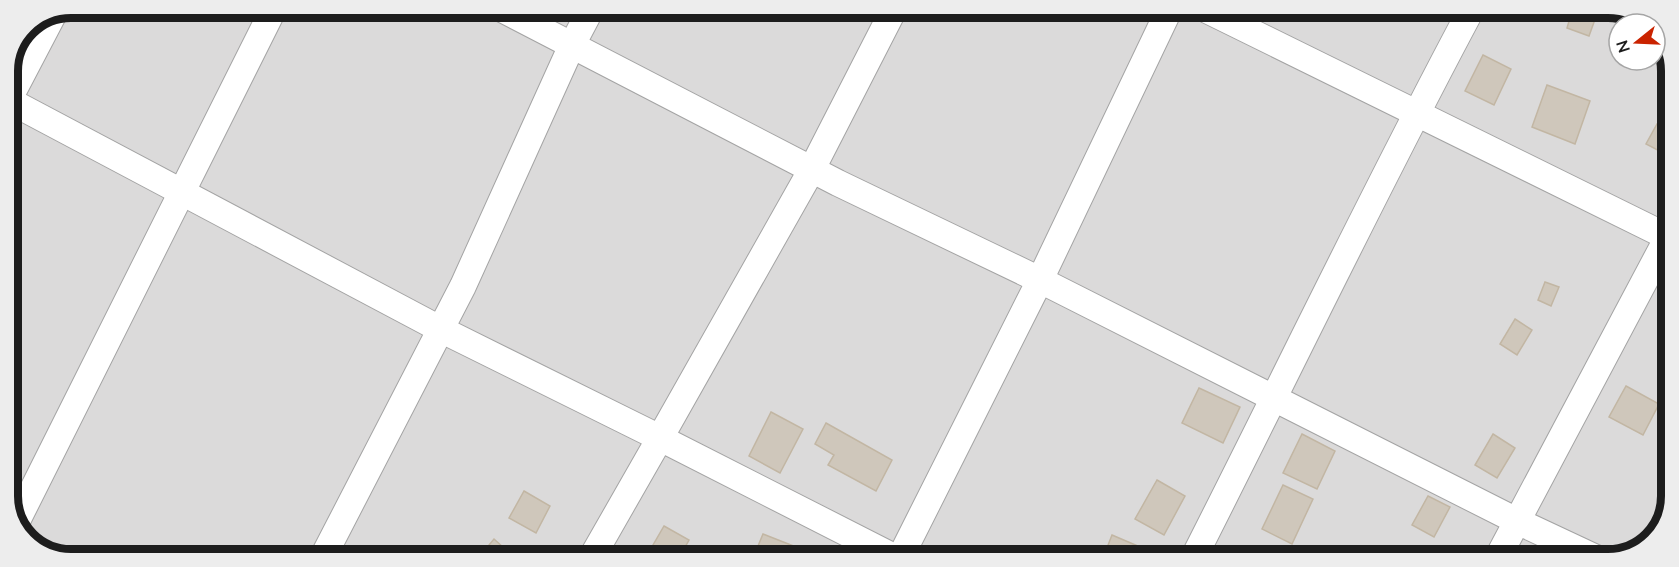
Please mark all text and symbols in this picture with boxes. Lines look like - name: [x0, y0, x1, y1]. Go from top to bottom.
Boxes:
- north arrow: [1607, 12, 1667, 72]
- text: N: [1611, 37, 1636, 55]

